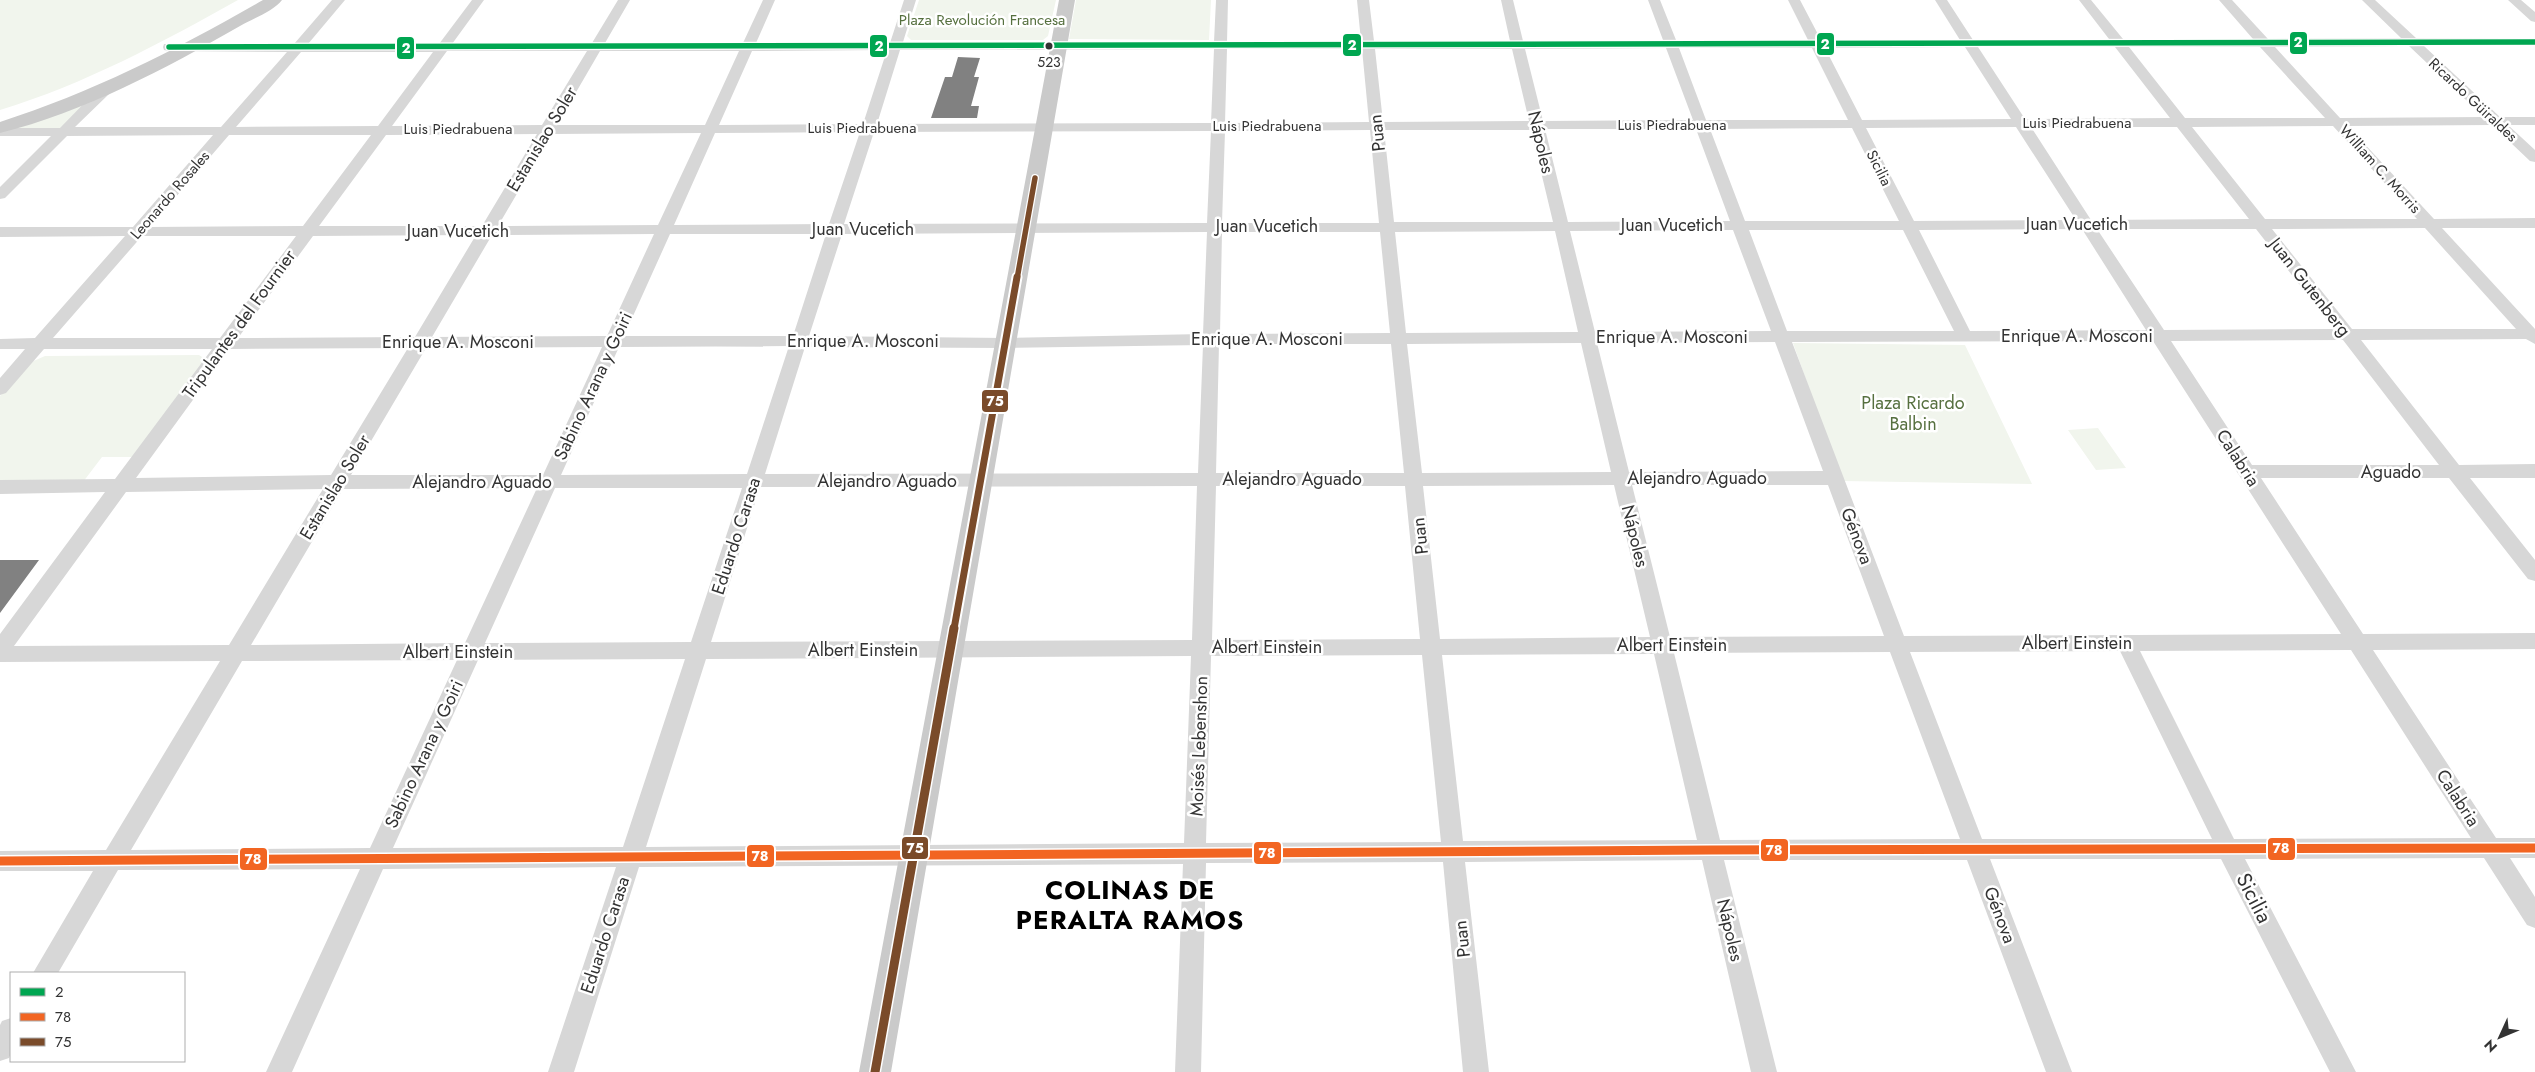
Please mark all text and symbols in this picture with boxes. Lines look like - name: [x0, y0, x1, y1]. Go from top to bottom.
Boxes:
- park label: Plaza Revolución Francesa: [899, 9, 1065, 31]
- line badge: 2: [2289, 31, 2308, 55]
- line badge: 2: [1816, 32, 1835, 56]
- text: 2: [2293, 32, 2303, 52]
- line badge: 2: [1342, 33, 1362, 57]
- line badge: 2: [869, 34, 888, 58]
- text: 2: [1820, 34, 1830, 54]
- text: 2: [1347, 35, 1357, 55]
- line badge: 2: [396, 36, 415, 60]
- text: 2: [874, 36, 884, 56]
- text: 2: [401, 38, 411, 58]
- marker: 523: [1044, 41, 1054, 51]
- place label: 523: [1037, 52, 1061, 72]
- street label: Ricardo Güiraldes: [2424, 53, 2522, 147]
- street label: Estanislao Soler: [500, 81, 584, 197]
- street label: Nápoles: [1521, 108, 1561, 176]
- street label: Luis Piedrabuena: [2023, 112, 2131, 134]
- street label: Puan: [1362, 113, 1392, 153]
- street label: Luis Piedrabuena: [1618, 114, 1726, 136]
- street label: Luis Piedrabuena: [1213, 115, 1321, 137]
- street label: Luis Piedrabuena: [808, 117, 916, 139]
- street label: Luis Piedrabuena: [404, 118, 512, 140]
- street label: William C. Morris: [2334, 120, 2426, 218]
- street label: Leonardo Rosales: [125, 146, 215, 244]
- street label: Sicilia: [1861, 146, 1897, 190]
- street label: Juan Vucetich: [2024, 211, 2128, 237]
- street label: Juan Vucetich: [1619, 212, 1723, 238]
- street label: Juan Vucetich: [1214, 213, 1318, 239]
- street label: Juan Vucetich: [810, 216, 914, 242]
- street label: Juan Vucetich: [405, 218, 509, 244]
- street label: Juan Gutenberg: [2262, 230, 2357, 342]
- street label: Tripulantes del Fournier: [176, 243, 302, 404]
- street label: Sabino Arana y Goiri: [547, 308, 639, 464]
- street label: Enrique A. Mosconi: [2001, 323, 2153, 349]
- street label: Enrique A. Mosconi: [1596, 324, 1748, 350]
- street label: Enrique A. Mosconi: [1191, 326, 1343, 352]
- street label: Enrique A. Mosconi: [787, 328, 939, 354]
- street label: Enrique A. Mosconi: [382, 329, 534, 355]
- line badge: 75: [981, 389, 1009, 413]
- park label: Plaza Ricardo Balbin: [1861, 390, 1965, 437]
- text: 75: [986, 391, 1004, 411]
- street label: Calabria: [2210, 424, 2266, 492]
- street label: Estanislao Soler: [293, 429, 377, 545]
- street label: Aguado: [2361, 459, 2421, 485]
- street label: Alejandro Aguado: [1627, 465, 1767, 491]
- street label: Alejandro Aguado: [1222, 466, 1362, 492]
- street label: Alejandro Aguado: [817, 468, 957, 494]
- street label: Alejandro Aguado: [412, 469, 552, 495]
- street label: Eduardo Carasa: [705, 474, 767, 598]
- street label: Nápoles: [1615, 502, 1655, 570]
- street label: Génova: [1834, 504, 1880, 568]
- street label: Puan: [1405, 516, 1435, 556]
- street label: Albert Einstein: [2022, 630, 2132, 656]
- street label: Albert Einstein: [1617, 632, 1727, 658]
- street label: Albert Einstein: [1212, 634, 1322, 660]
- street label: Albert Einstein: [808, 637, 918, 663]
- street label: Albert Einstein: [403, 639, 513, 665]
- street label: Moisés Lebenshon: [1184, 675, 1214, 817]
- street label: Sabino Arana y Goiri: [378, 676, 470, 832]
- street label: Calabria: [2430, 764, 2486, 832]
- line badge: 75: [901, 836, 929, 860]
- line badge: 78: [2267, 837, 2296, 861]
- text: 75: [906, 838, 924, 858]
- line badge: 78: [1760, 838, 1789, 862]
- text: 78: [2272, 838, 2290, 858]
- text: 78: [1765, 840, 1783, 860]
- line badge: 78: [1253, 841, 1282, 865]
- text: 78: [1258, 843, 1276, 863]
- line badge: 78: [746, 844, 775, 868]
- text: 78: [751, 846, 769, 866]
- line badge: 78: [239, 847, 268, 871]
- text: 78: [244, 849, 262, 869]
- street label: Sicilia: [2229, 868, 2279, 928]
- district label: COLINAS DE PERALTA RAMOS: [1016, 871, 1244, 939]
- street label: Eduardo Carasa: [574, 873, 636, 997]
- street label: Génova: [1977, 883, 2023, 947]
- street label: Nápoles: [1710, 896, 1750, 964]
- street label: Puan: [1447, 919, 1477, 959]
- legend: [10, 972, 185, 1062]
- text: 2: [55, 981, 64, 1003]
- text: 78: [55, 1006, 71, 1028]
- north arrow: [2475, 1012, 2525, 1062]
- text: 75: [55, 1031, 71, 1053]
- text: N: [2480, 1035, 2502, 1057]

